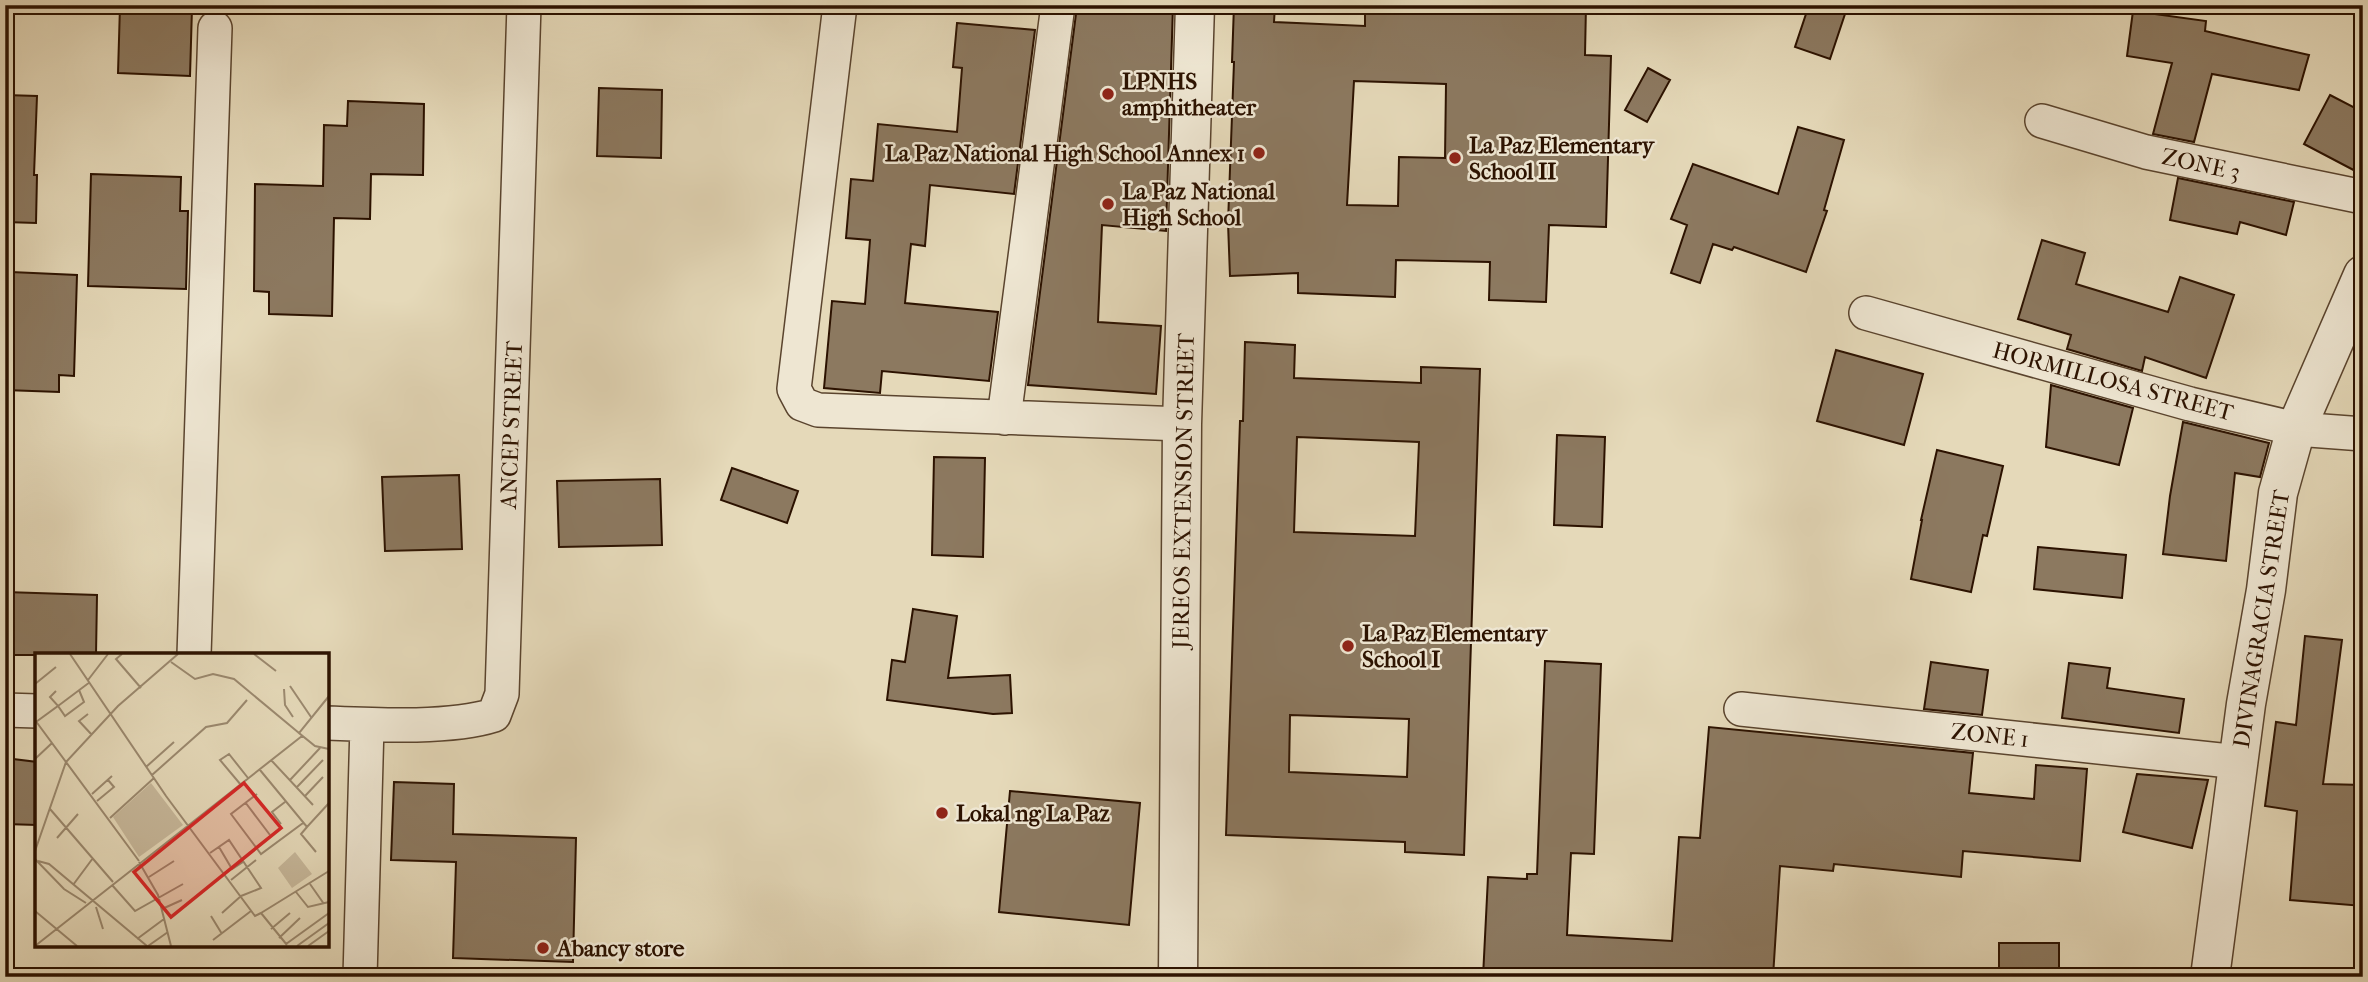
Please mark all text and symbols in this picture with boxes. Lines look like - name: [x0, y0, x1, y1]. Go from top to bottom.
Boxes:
- place label: LPNHS amphitheater: [1122, 68, 1257, 121]
- marker: LPNHS amphitheater: [1100, 86, 1116, 102]
- place label: La Paz Elementary School II: [1469, 132, 1656, 185]
- place label: La Paz National High School Annex 1: [885, 140, 1245, 167]
- street label: ZONE 3: [2159, 143, 2243, 186]
- marker: La Paz National High School Annex 1: [1251, 145, 1267, 161]
- marker: La Paz Elementary School II: [1447, 150, 1463, 166]
- place label: La Paz National High School: [1122, 178, 1276, 231]
- marker: La Paz National High School: [1100, 196, 1116, 212]
- street label: JEREOS EXTENSION STREET: [1167, 332, 1200, 651]
- street label: HORMILLOSA STREET: [1990, 336, 2237, 427]
- street label: ANCEP STREET: [495, 340, 528, 510]
- street label: DIVINAGRACIA STREET: [2228, 488, 2295, 750]
- place label: La Paz Elementary School I: [1362, 620, 1549, 673]
- marker: La Paz Elementary School I: [1340, 638, 1356, 654]
- inset map: [35, 653, 329, 947]
- street label: ZONE 1: [1950, 718, 2030, 753]
- place label: Lokal ng La Paz: [956, 800, 1111, 827]
- marker: Lokal ng La Paz: [934, 805, 950, 821]
- place label: Abancy store: [555, 935, 685, 962]
- marker: Abancy store: [535, 940, 551, 956]

